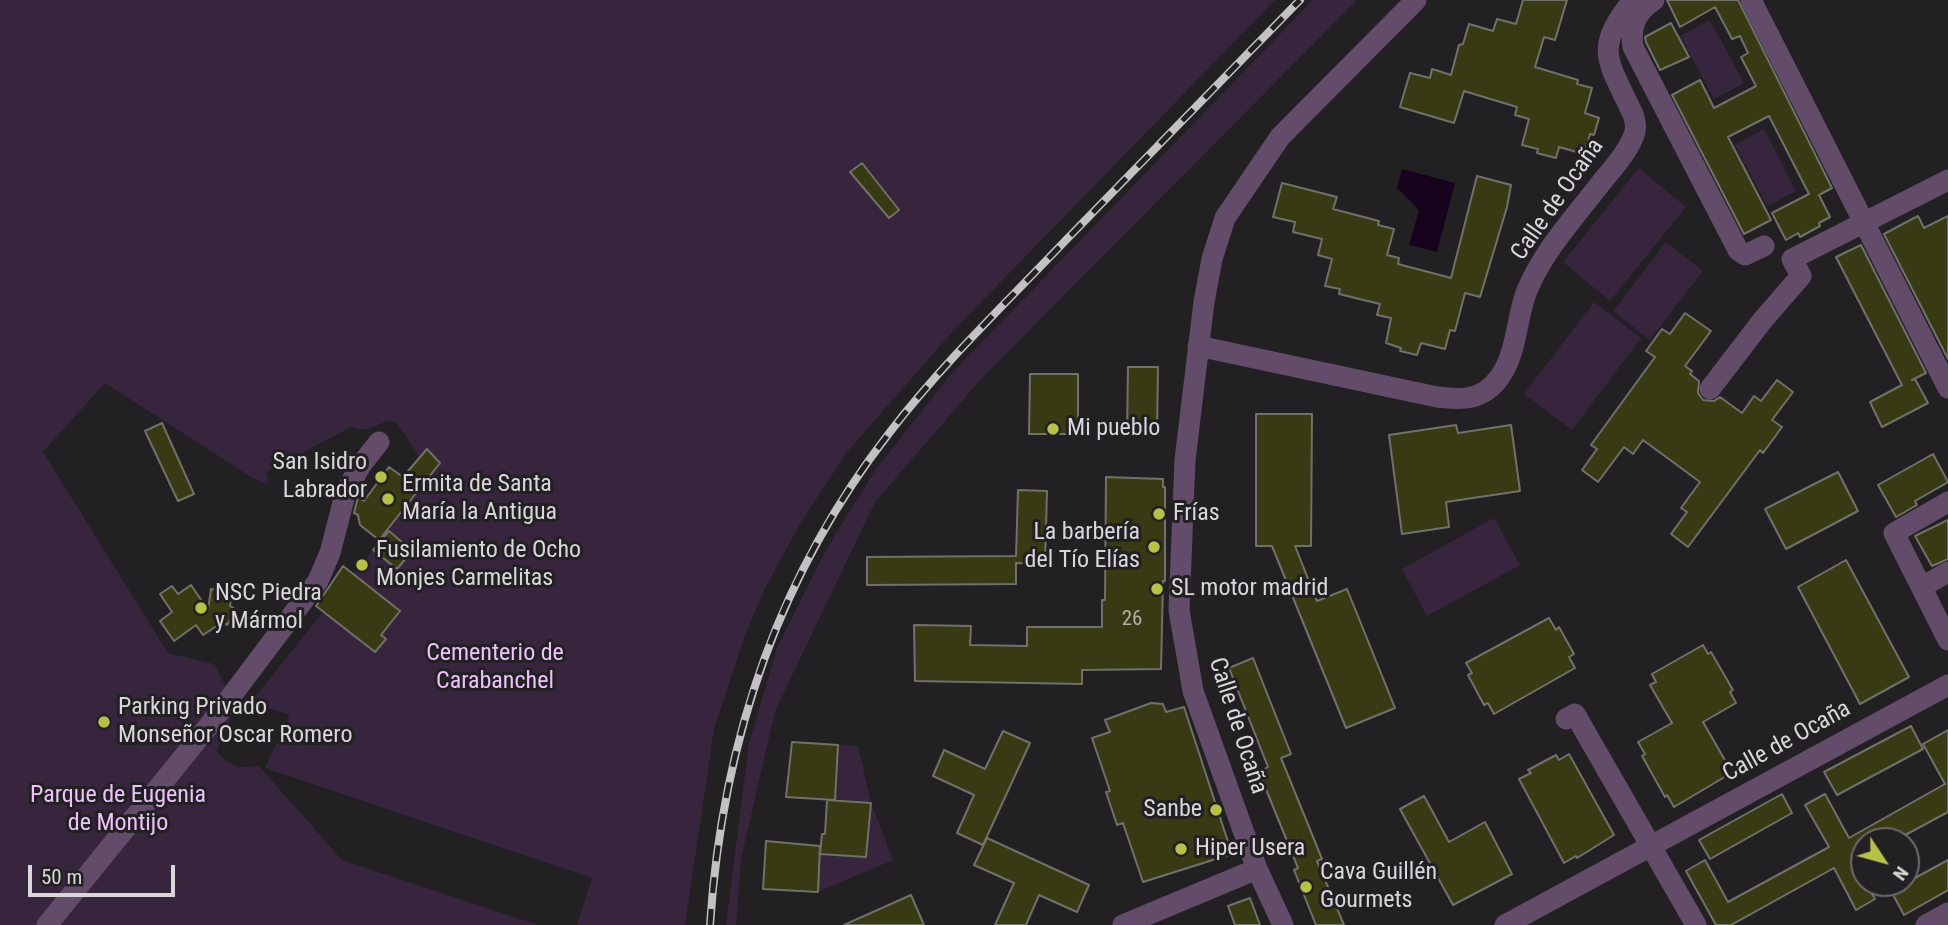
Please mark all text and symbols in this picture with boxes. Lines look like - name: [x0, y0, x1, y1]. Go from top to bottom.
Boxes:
- street label: Calle de Ocaña: [1506, 134, 1610, 266]
- place label: Mi pueblo: [1067, 415, 1160, 443]
- marker: Mi pueblo: [1045, 421, 1061, 437]
- place label: San Isidro Labrador: [272, 449, 367, 505]
- marker: San Isidro Labrador: [373, 469, 389, 485]
- place label: Ermita de Santa María la Antigua: [402, 471, 557, 527]
- marker: Ermita de Santa María la Antigua: [380, 491, 396, 507]
- place label: Frías: [1173, 500, 1220, 528]
- marker: Frías: [1151, 506, 1167, 522]
- place label: La barbería del Tío Elías: [1025, 519, 1140, 575]
- place label: Fusilamiento de Ocho Monjes Carmelitas: [376, 537, 581, 593]
- marker: La barbería del Tío Elías: [1146, 539, 1162, 555]
- marker: Fusilamiento de Ocho Monjes Carmelitas: [354, 557, 370, 573]
- place label: SL motor madrid: [1171, 575, 1328, 603]
- place label: NSC Piedra y Mármol: [215, 580, 322, 636]
- marker: SL motor madrid: [1149, 581, 1165, 597]
- marker: NSC Piedra y Mármol: [193, 600, 209, 616]
- house number: 26: [1122, 607, 1142, 633]
- park label: Cementerio de Carabanchel: [426, 640, 564, 696]
- street label: Calle de Ocaña: [1201, 654, 1273, 798]
- place label: Parking Privado Monseñor Oscar Romero: [118, 694, 352, 750]
- street label: Calle de Ocaña: [1718, 695, 1856, 789]
- marker: Parking Privado Monseñor Oscar Romero: [96, 714, 112, 730]
- park label: Parque de Eugenia de Montijo: [30, 782, 206, 838]
- place label: Sanbe: [1143, 796, 1202, 824]
- marker: Sanbe: [1208, 802, 1224, 818]
- north arrow: [1850, 827, 1920, 897]
- place label: Hiper Usera: [1195, 835, 1305, 863]
- marker: Hiper Usera: [1173, 841, 1189, 857]
- scale bar: [32, 852, 178, 896]
- place label: Cava Guillén Gourmets: [1320, 859, 1437, 915]
- text: N: [1888, 862, 1914, 885]
- text: 50 m: [41, 865, 82, 889]
- marker: Cava Guillén Gourmets: [1298, 879, 1314, 895]

